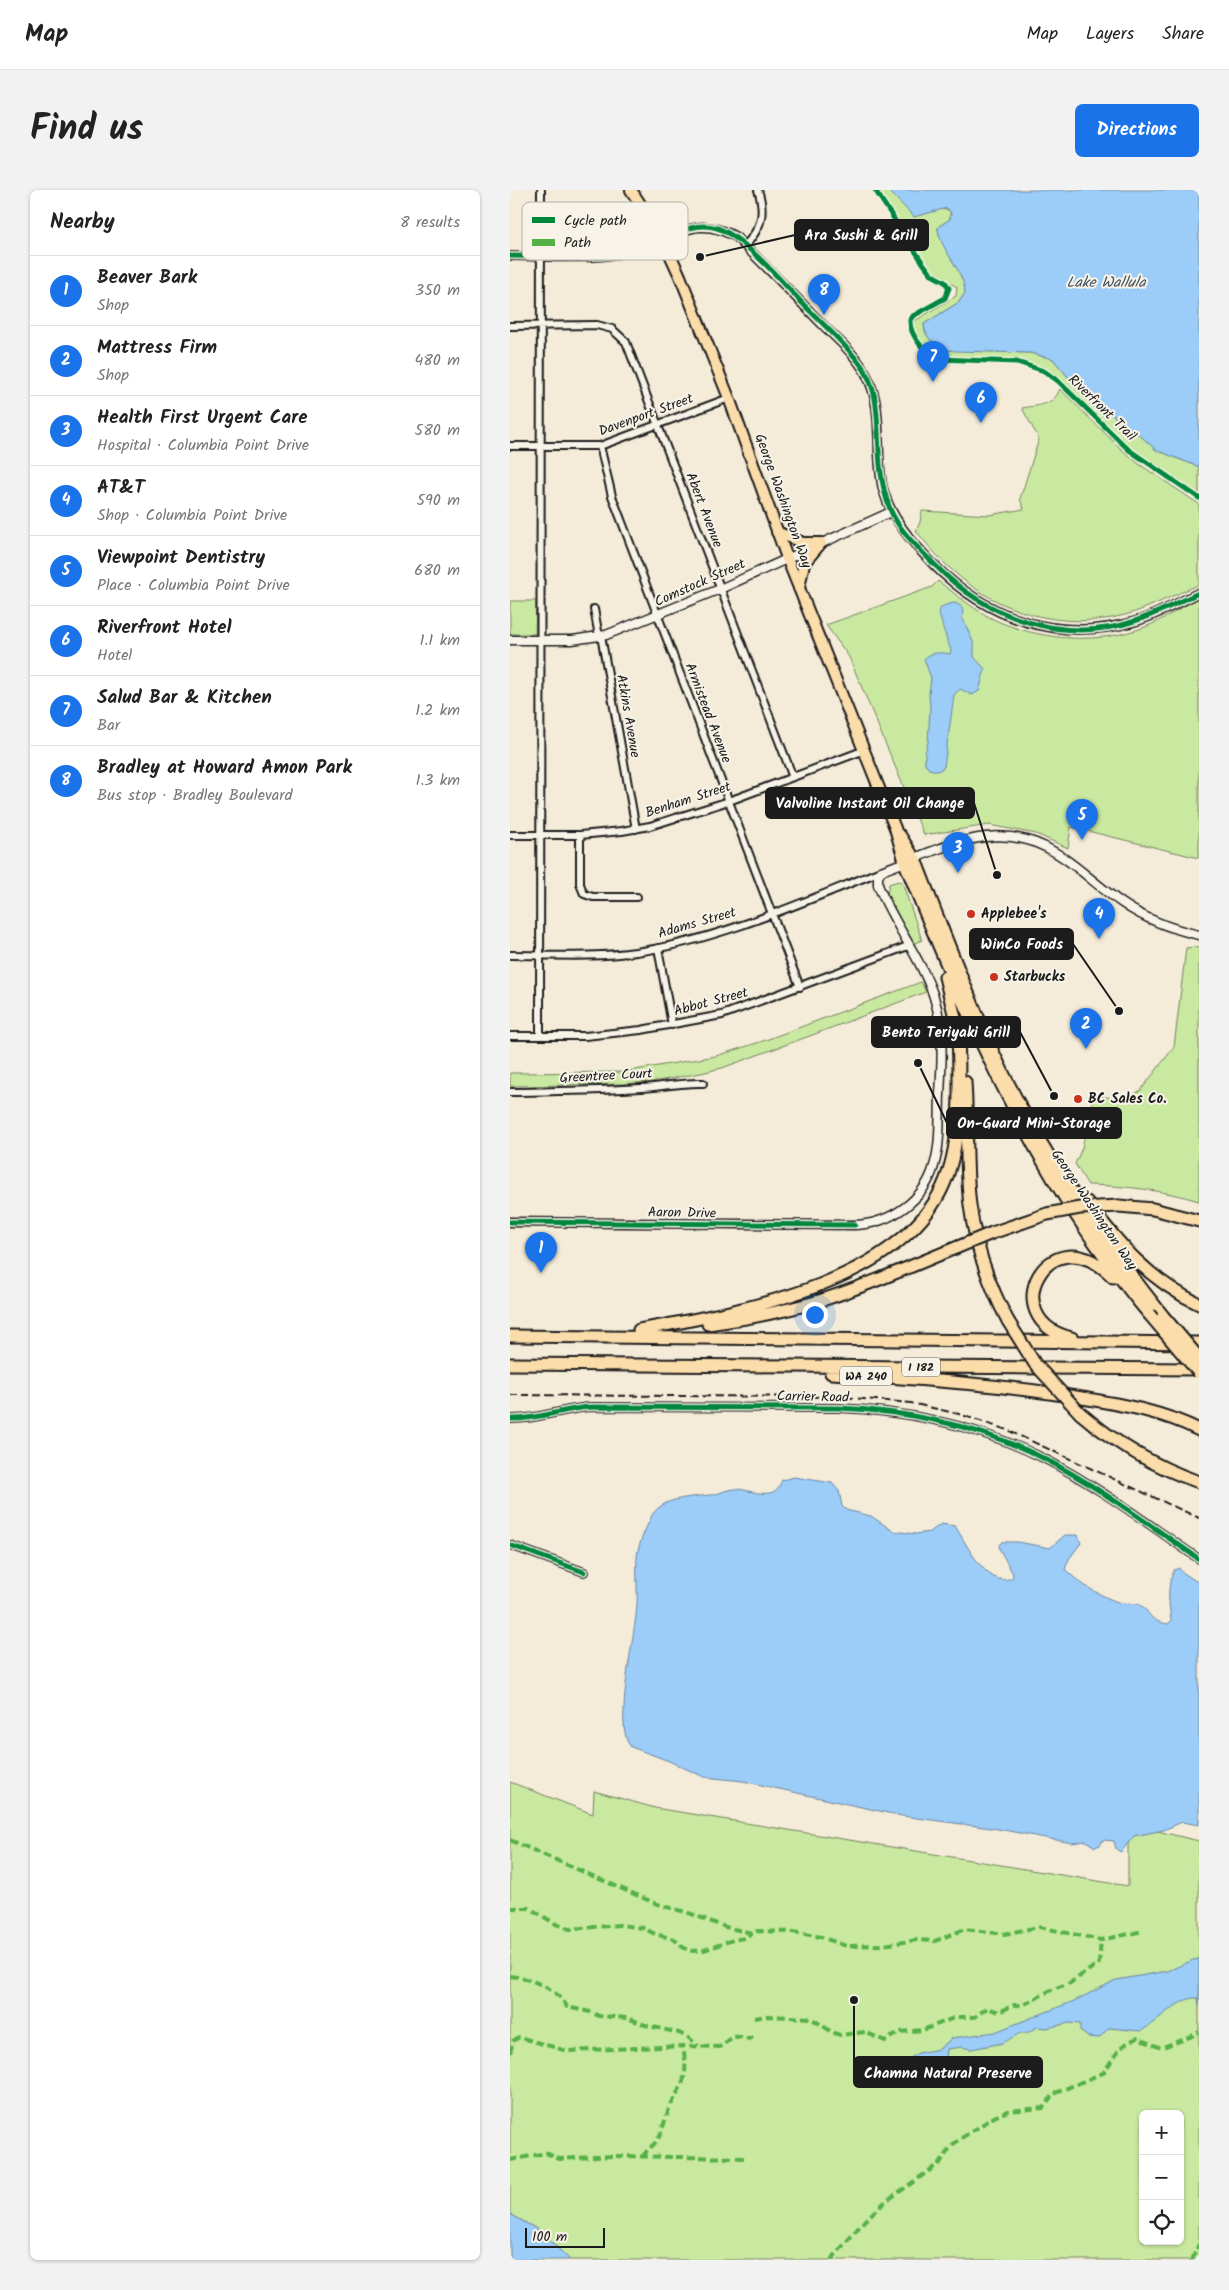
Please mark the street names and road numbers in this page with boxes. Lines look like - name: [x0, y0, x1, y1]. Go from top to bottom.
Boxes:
- street label: Riverfront Trail: [1063, 369, 1142, 447]
- street label: Davenport Street: [595, 387, 697, 442]
- street label: George Washington Way: [748, 431, 818, 572]
- street label: Abert Avenue: [680, 469, 729, 551]
- street label: Comstock Street: [651, 553, 750, 613]
- street label: Armistead Avenue: [679, 660, 737, 767]
- street label: Atkins Avenue: [610, 673, 646, 760]
- street label: Benham Street: [642, 776, 734, 824]
- street label: Adams Street: [655, 901, 739, 945]
- street label: Abbot Street: [671, 981, 751, 1022]
- street label: Greentree Court: [559, 1063, 654, 1089]
- street label: George Washington Way: [1045, 1145, 1143, 1275]
- street label: Aaron Drive: [648, 1201, 717, 1225]
- road number: I 182: [902, 1358, 940, 1376]
- road number: WA 240: [840, 1366, 892, 1386]
- street label: Carrier Road: [777, 1385, 850, 1409]

